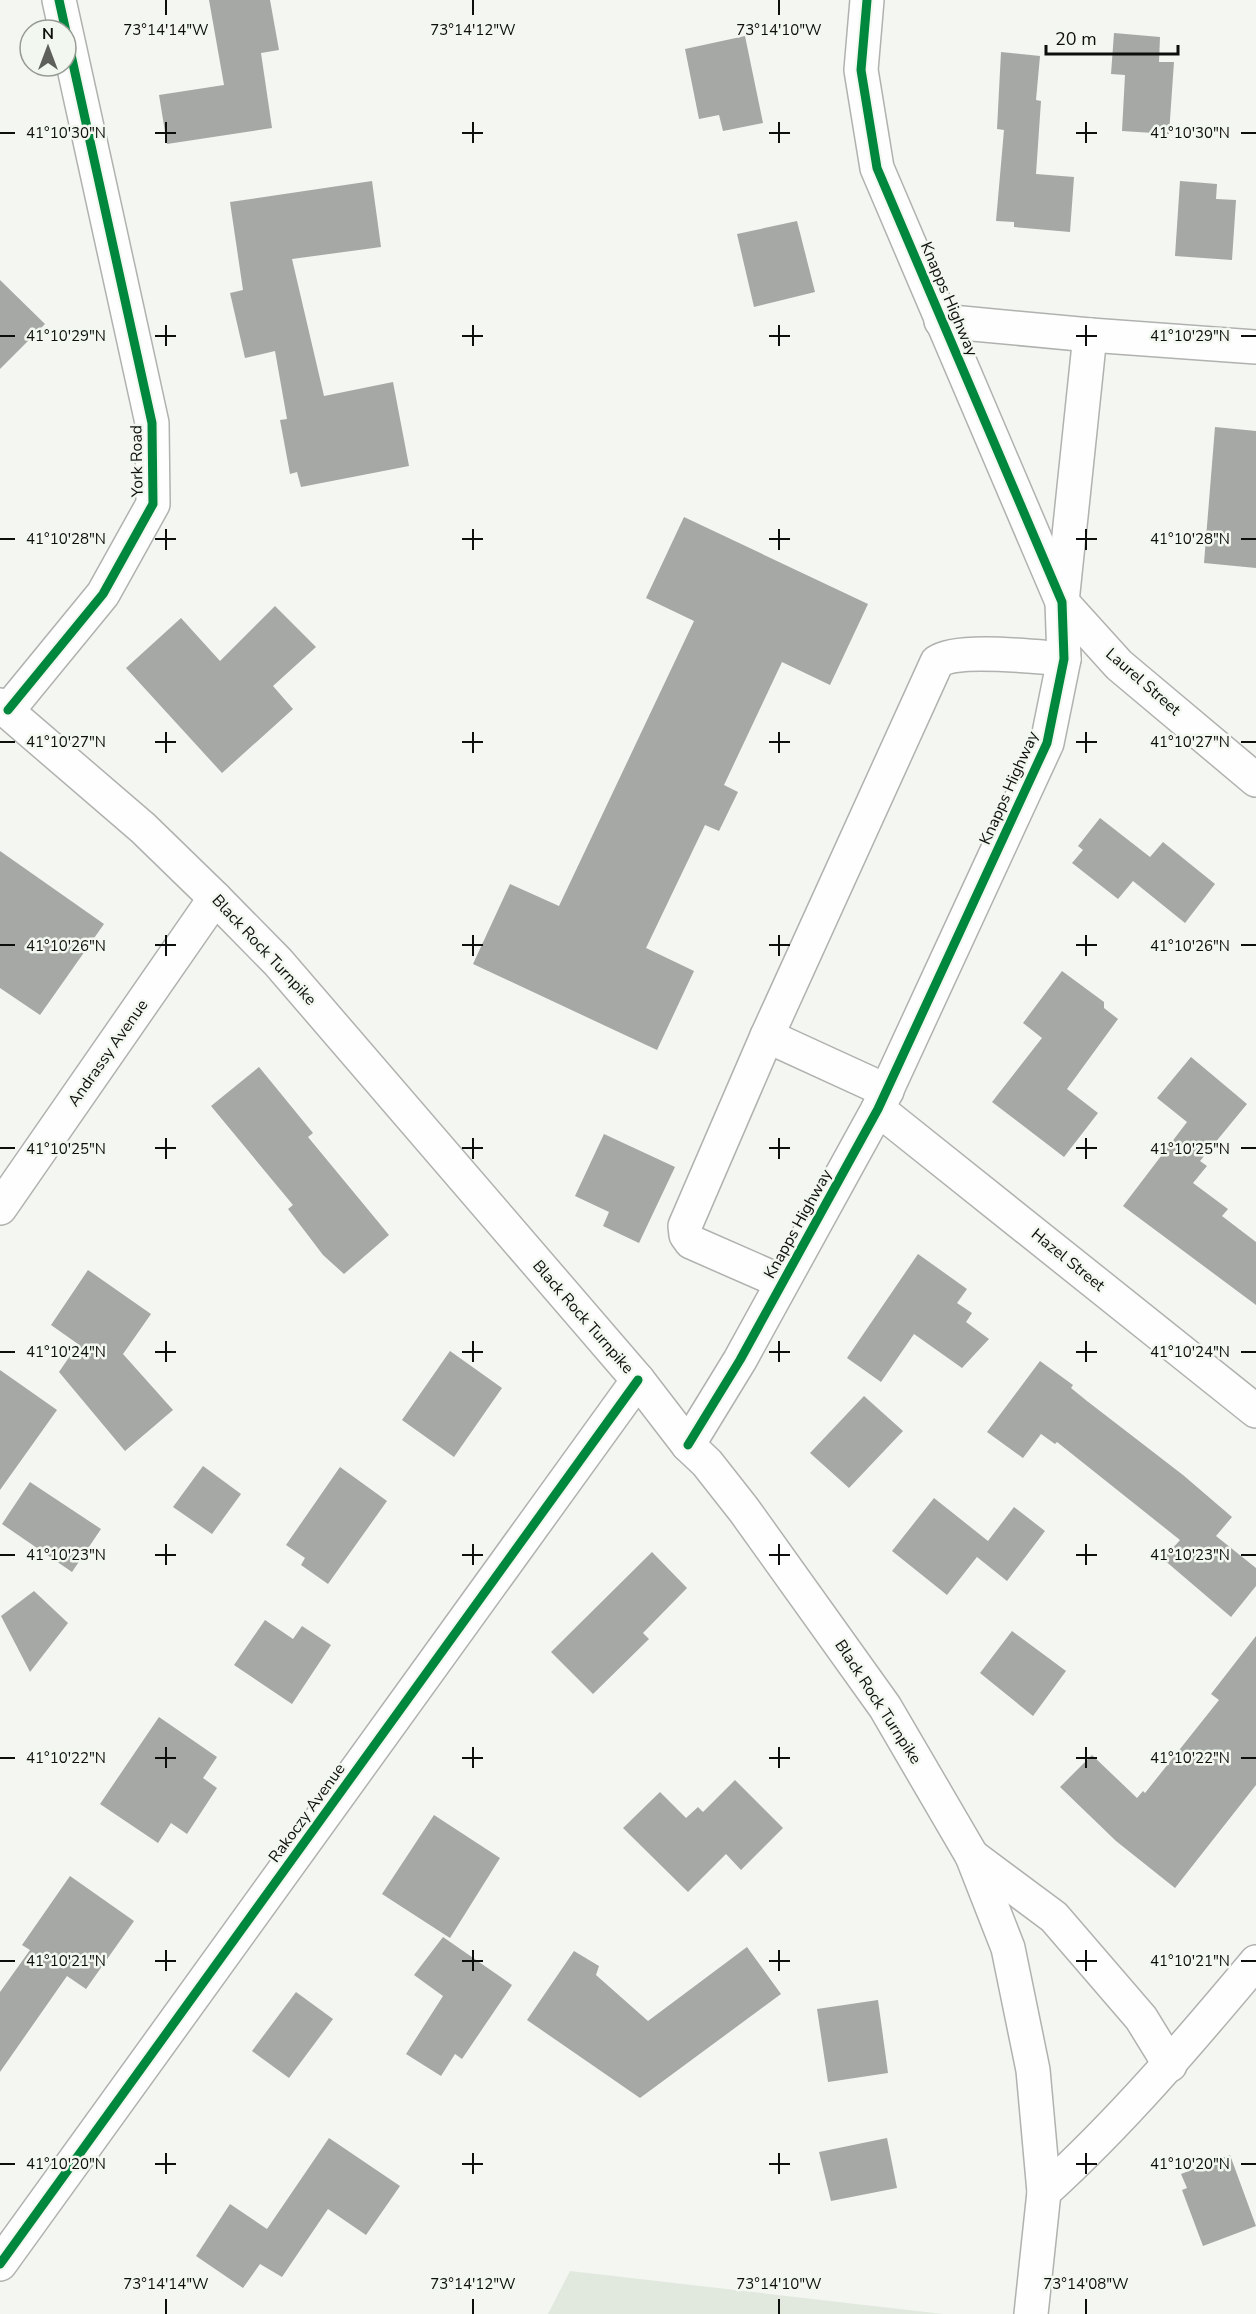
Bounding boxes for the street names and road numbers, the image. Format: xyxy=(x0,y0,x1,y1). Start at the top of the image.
street label: Knapps Highway xyxy=(915,238,983,360)
street label: York Road xyxy=(125,425,149,498)
street label: Laurel Street xyxy=(1101,643,1186,721)
street label: Knapps Highway xyxy=(974,727,1044,848)
street label: Black Rock Turnpike xyxy=(207,890,321,1010)
street label: Andrassy Avenue xyxy=(63,995,153,1111)
street label: Knapps Highway xyxy=(759,1165,838,1283)
street label: Hazel Street xyxy=(1027,1223,1110,1297)
street label: Black Rock Turnpike xyxy=(527,1255,639,1379)
street label: Black Rock Turnpike xyxy=(830,1636,926,1768)
street label: Rakoczy Avenue xyxy=(264,1759,350,1867)

